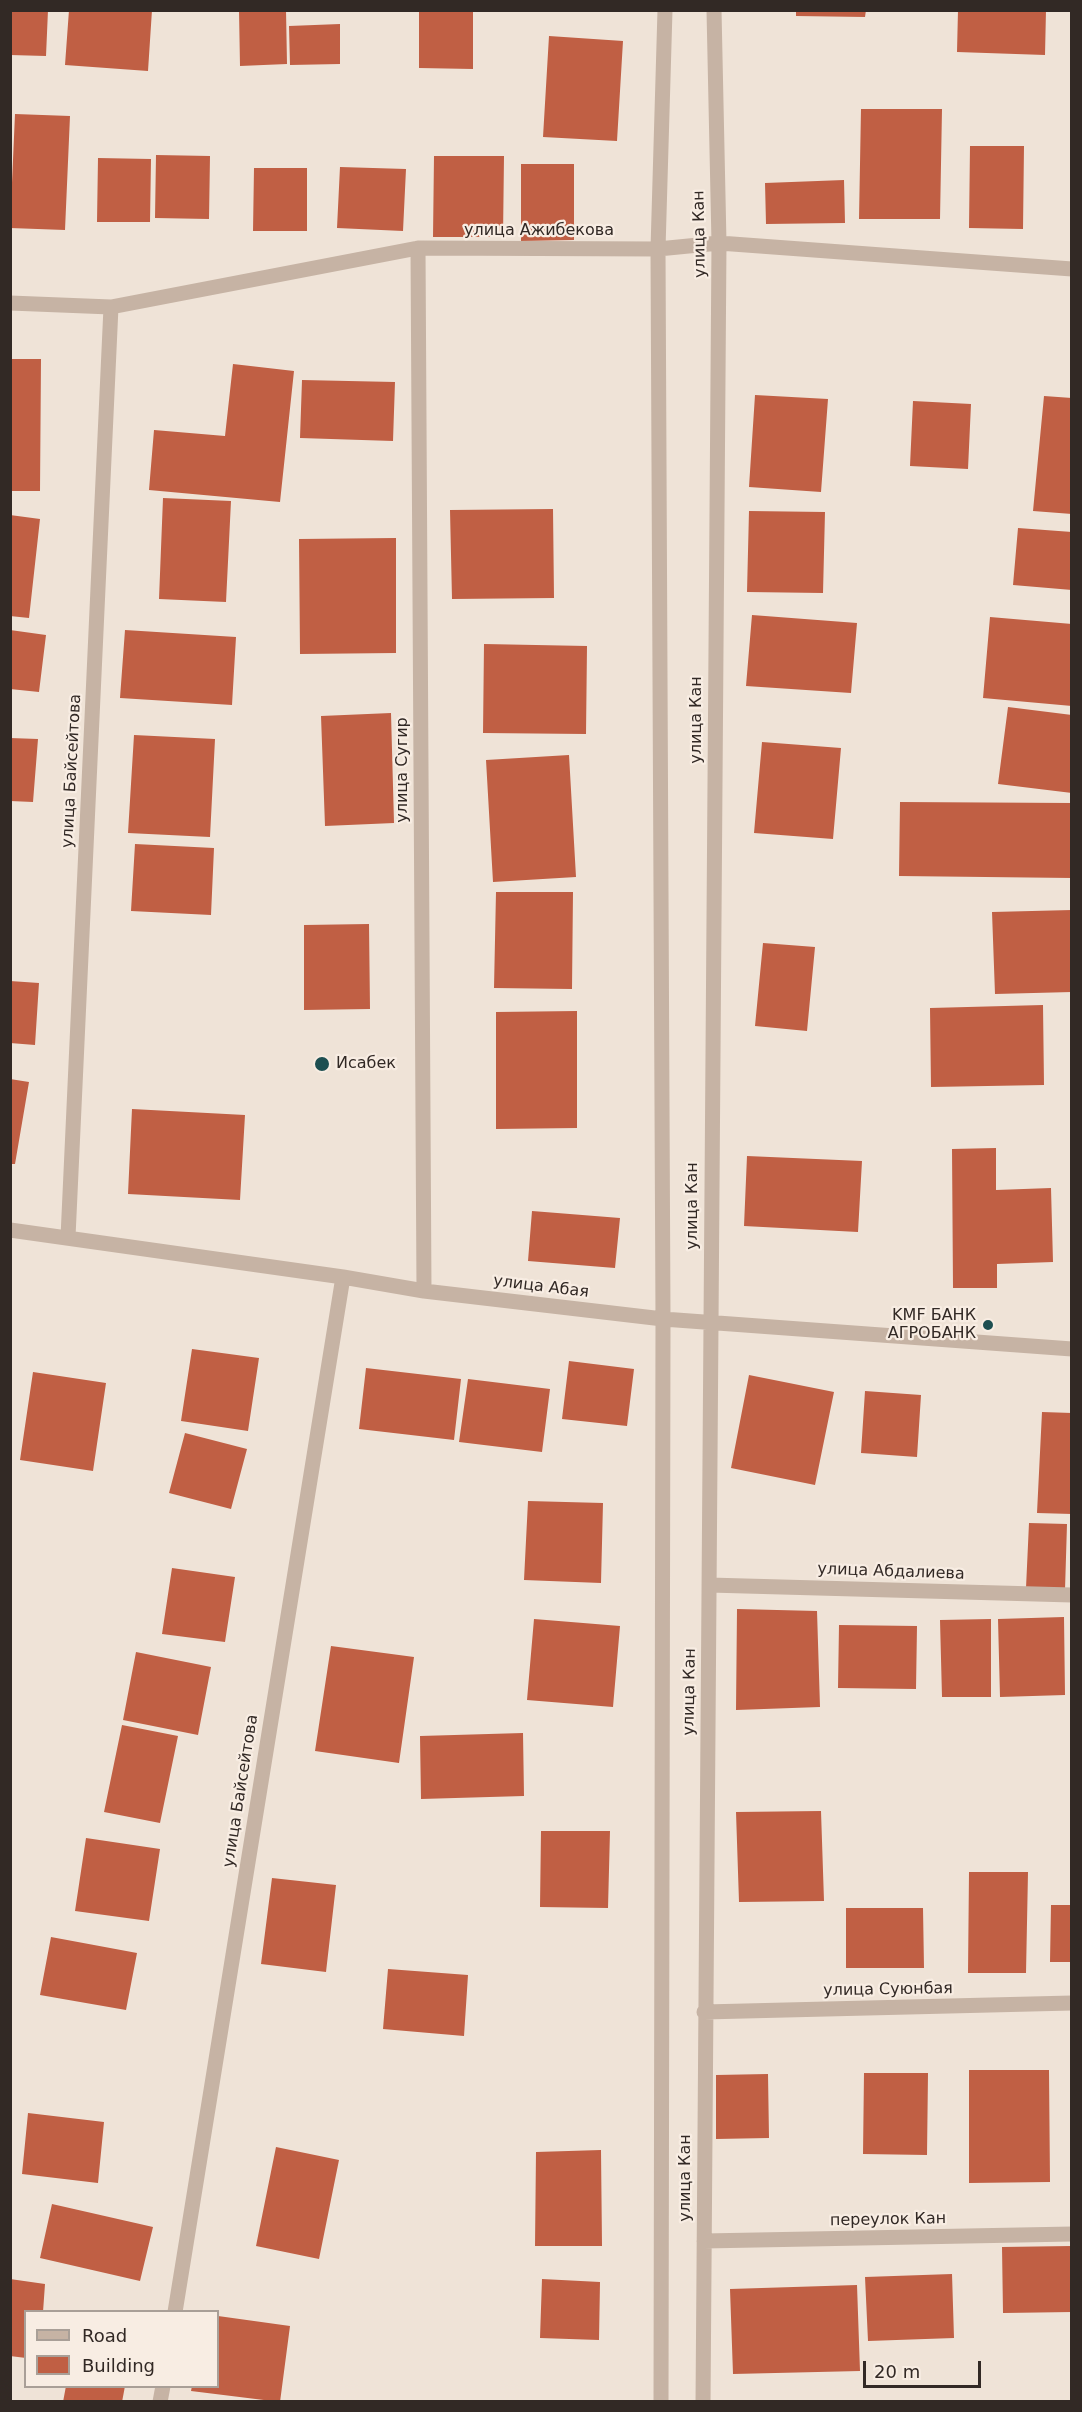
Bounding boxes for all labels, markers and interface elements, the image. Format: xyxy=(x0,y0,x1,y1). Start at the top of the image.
street label: улица Кан xyxy=(690,190,710,278)
street label: улица Ажибекова xyxy=(464,221,614,241)
street label: улица Кан xyxy=(687,676,707,764)
street label: улица Байсейтова xyxy=(58,693,86,849)
street label: улица Сугир xyxy=(393,717,413,823)
place label: Иcабек xyxy=(336,1054,396,1074)
marker: Иcабек xyxy=(313,1055,331,1073)
street label: улица Кан xyxy=(683,1162,703,1250)
street label: улица Абая xyxy=(492,1272,590,1302)
place label: KMF БАНК АГРОБАНК xyxy=(888,1306,976,1344)
marker: KMF БАНК АГРОБАНК xyxy=(981,1318,995,1332)
street label: улица Абдалиева xyxy=(817,1560,965,1584)
street label: улица Кан xyxy=(680,1648,700,1736)
street label: улица Байсейтова xyxy=(219,1713,263,1869)
street label: улица Суюнбая xyxy=(823,1979,953,2001)
street label: улица Кан xyxy=(676,2134,696,2222)
street label: переулок Кан xyxy=(830,2209,946,2231)
legend xyxy=(24,2310,219,2388)
text: Road xyxy=(82,2325,127,2346)
scale bar xyxy=(866,2349,984,2387)
text: Building xyxy=(82,2355,155,2376)
text: 20 m xyxy=(874,2361,920,2382)

